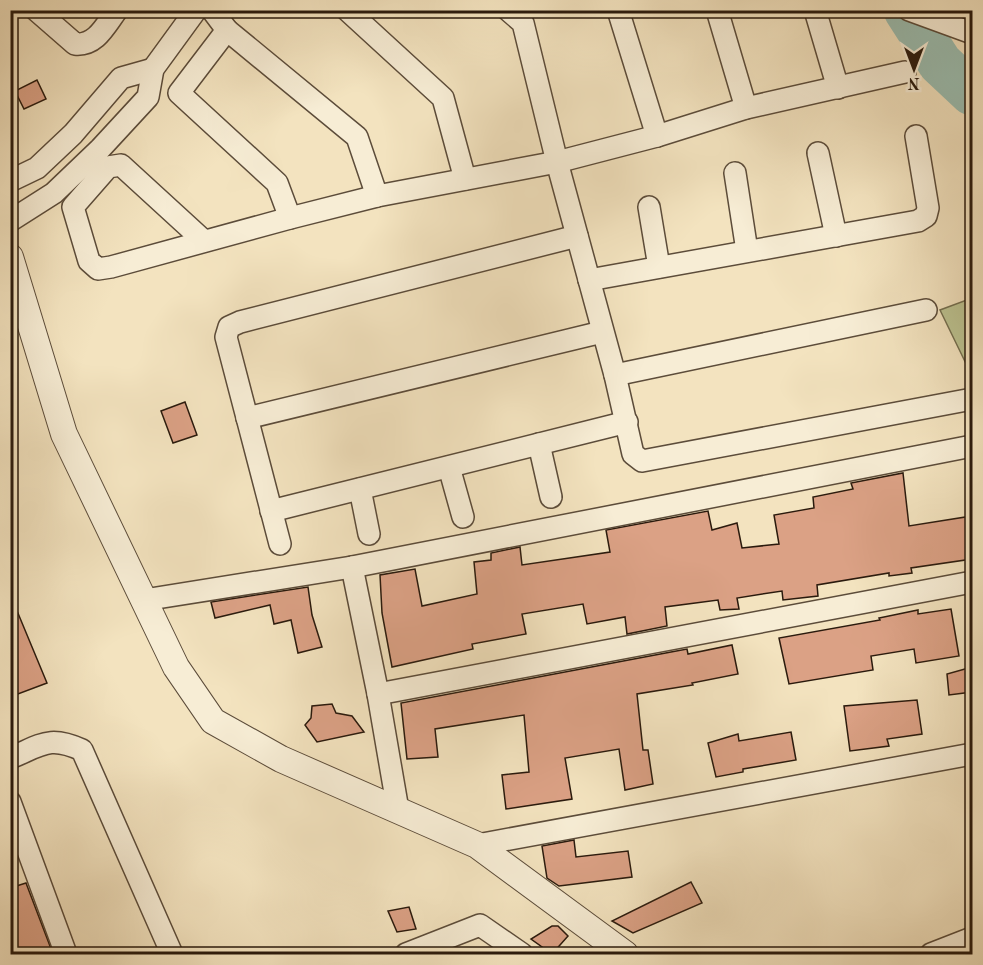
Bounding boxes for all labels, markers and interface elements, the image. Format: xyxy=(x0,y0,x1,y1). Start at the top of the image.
north arrow xyxy=(884,39,944,99)
text: N xyxy=(907,74,920,90)

